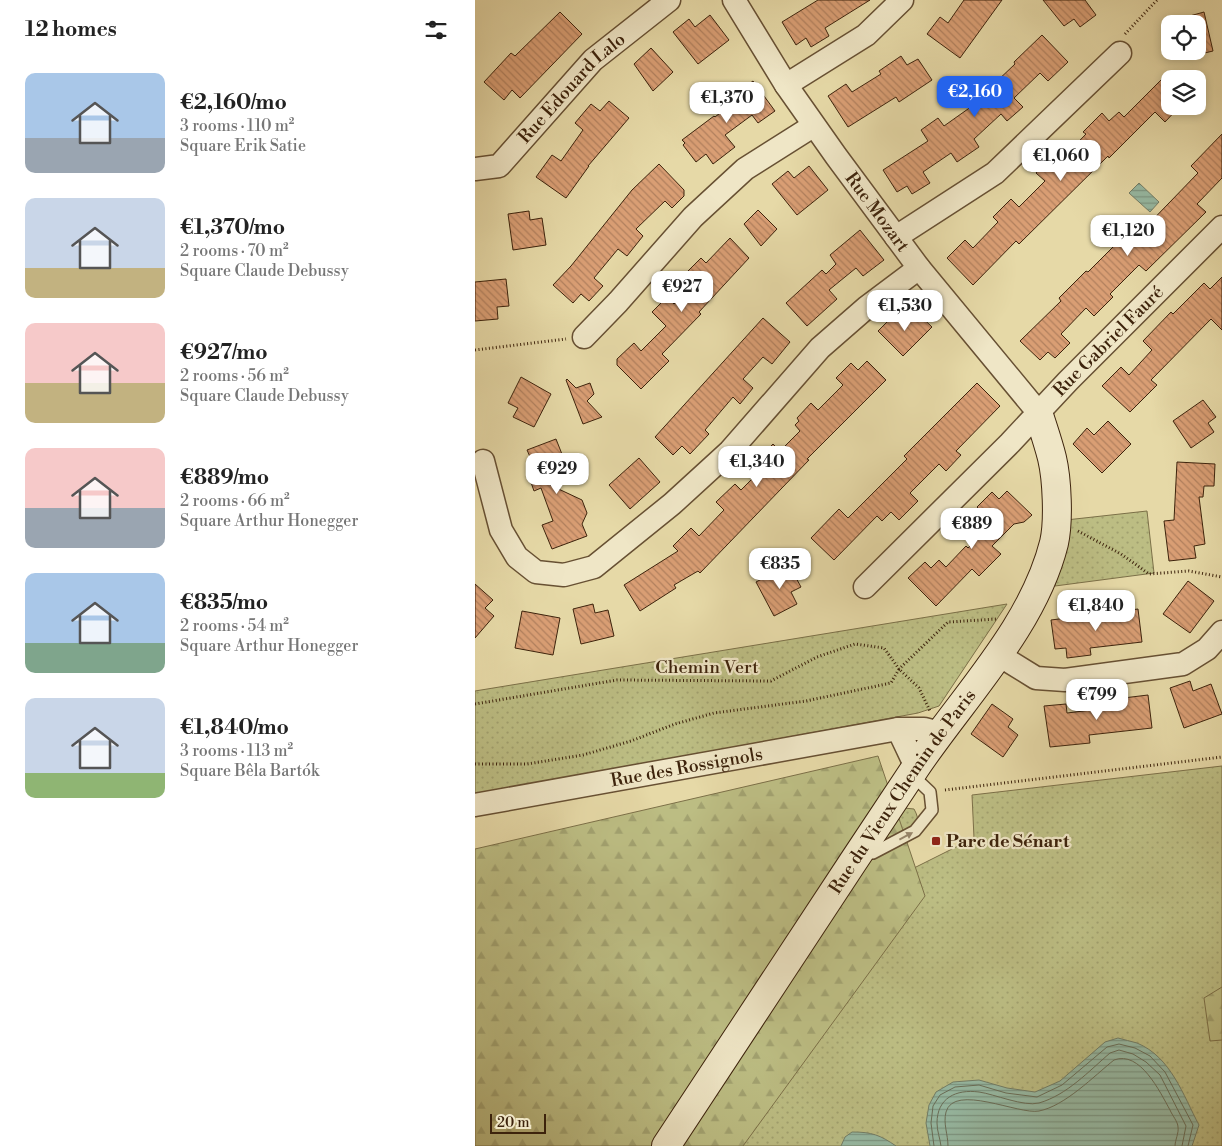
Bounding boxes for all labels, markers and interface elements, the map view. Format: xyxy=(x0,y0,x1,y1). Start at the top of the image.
map controls xyxy=(1161,15,1206,115)
button: locate xyxy=(1161,15,1206,60)
icon: filters xyxy=(422,16,450,44)
text: 12 homes xyxy=(25,17,117,43)
street label: Rue Edouard Lalo xyxy=(513,28,630,149)
button: layers xyxy=(1161,70,1206,115)
pin: €2,160 xyxy=(934,76,1016,118)
pin: €1,370 xyxy=(686,82,768,124)
text: €2,160 xyxy=(948,82,1002,102)
text: €1,370 xyxy=(700,88,754,108)
text: €2,160/mo xyxy=(180,90,287,116)
icon: home xyxy=(65,93,125,153)
text: 3 rooms · 110 m² xyxy=(180,116,294,136)
text: Square Erik Satie xyxy=(180,136,306,156)
pin: €1,060 xyxy=(1020,140,1102,182)
text: €1,060 xyxy=(1033,146,1089,166)
street label: Rue Mozart xyxy=(840,168,915,257)
pin: €1,120 xyxy=(1087,214,1169,257)
text: €1,370/mo xyxy=(180,215,285,241)
icon: home xyxy=(65,218,125,278)
text: €1,120 xyxy=(1101,221,1155,241)
text: 2 rooms · 70 m² xyxy=(180,241,289,261)
text: Square Claude Debussy xyxy=(180,261,349,281)
pin: €927 xyxy=(652,270,712,313)
text: €927 xyxy=(662,277,702,297)
street label: Rue Gabriel Fauré xyxy=(1048,281,1169,402)
pin: €1,530 xyxy=(864,290,946,332)
text: €1,530 xyxy=(878,296,932,316)
text: €927/mo xyxy=(180,340,268,366)
icon: home xyxy=(65,343,125,403)
text: 2 rooms · 56 m² xyxy=(180,366,289,386)
text: Square Claude Debussy xyxy=(180,386,349,406)
pin: €1,340 xyxy=(716,446,798,488)
pin: €929 xyxy=(527,452,587,495)
text: €1,340 xyxy=(729,452,785,472)
text: €929 xyxy=(537,459,577,479)
text: €889/mo xyxy=(180,465,269,491)
icon: home xyxy=(65,468,125,528)
text: 2 rooms · 66 m² xyxy=(180,491,290,511)
pin: €889 xyxy=(942,508,1002,550)
text: Square Arthur Honegger xyxy=(180,511,358,531)
text: €889 xyxy=(952,514,992,534)
pin: €835 xyxy=(750,548,810,590)
text: €835 xyxy=(760,554,800,574)
text: €835/mo xyxy=(180,590,268,616)
pin: €1,840 xyxy=(1055,590,1137,632)
icon: home xyxy=(65,593,125,653)
text: €1,840 xyxy=(1068,596,1124,616)
text: 2 rooms · 54 m² xyxy=(180,616,289,636)
text: Square Arthur Honegger xyxy=(180,636,358,656)
street label: Chemin Vert xyxy=(655,656,759,679)
pin: €799 xyxy=(1067,678,1127,721)
street label: Rue du Vieux Chemin de Paris xyxy=(824,685,981,899)
text: €799 xyxy=(1077,685,1117,705)
text: €1,840/mo xyxy=(180,715,289,741)
icon: home xyxy=(65,718,125,778)
text: 3 rooms · 113 m² xyxy=(180,741,293,761)
street label: Rue des Rossignols xyxy=(609,743,765,792)
text: Square Bêla Bartók xyxy=(180,761,319,781)
place label: Parc de Sénart xyxy=(946,830,1070,853)
one-way arrow xyxy=(899,831,913,840)
marker: Parc de Sénart xyxy=(930,835,942,847)
scale bar xyxy=(490,1111,546,1134)
text: 20 m xyxy=(497,1114,529,1132)

